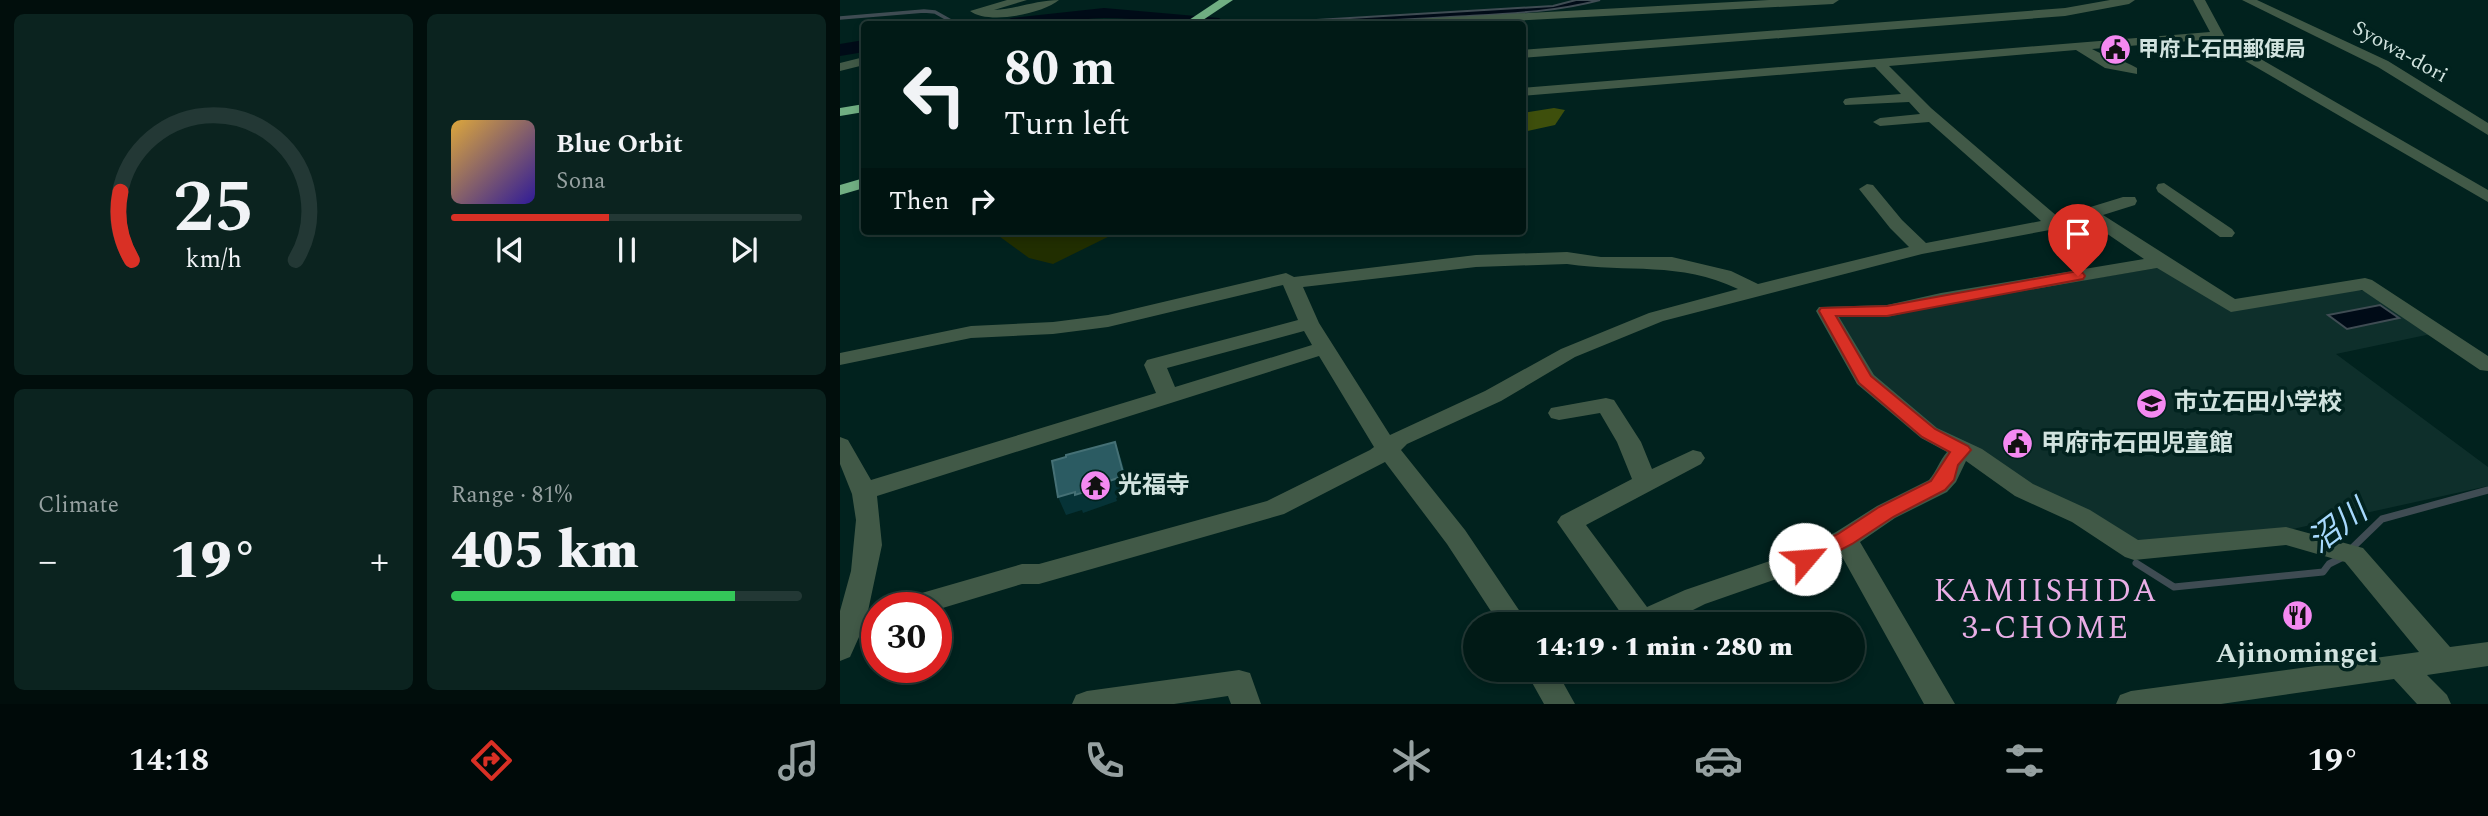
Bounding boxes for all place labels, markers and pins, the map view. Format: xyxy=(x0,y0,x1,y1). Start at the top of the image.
public building icon: 甲府上石田郵便局 xyxy=(2098,33,2132,67)
place label: 甲府上石田郵便局 xyxy=(2138,34,2306,66)
pin xyxy=(2048,204,2108,276)
place label: 市立石田小学校 xyxy=(2174,385,2342,421)
school or university icon: 市立石田小学校 xyxy=(2134,386,2168,420)
place label: 甲府市石田児童館 xyxy=(2041,426,2233,462)
public building icon: 甲府市石田児童館 xyxy=(2001,427,2035,461)
place label: 光福寺 xyxy=(1118,468,1190,504)
temple icon: 光福寺 xyxy=(1078,469,1112,503)
restaurant icon: Ajinomingei xyxy=(2280,599,2314,633)
place label: Ajinomingei xyxy=(2216,632,2378,675)

